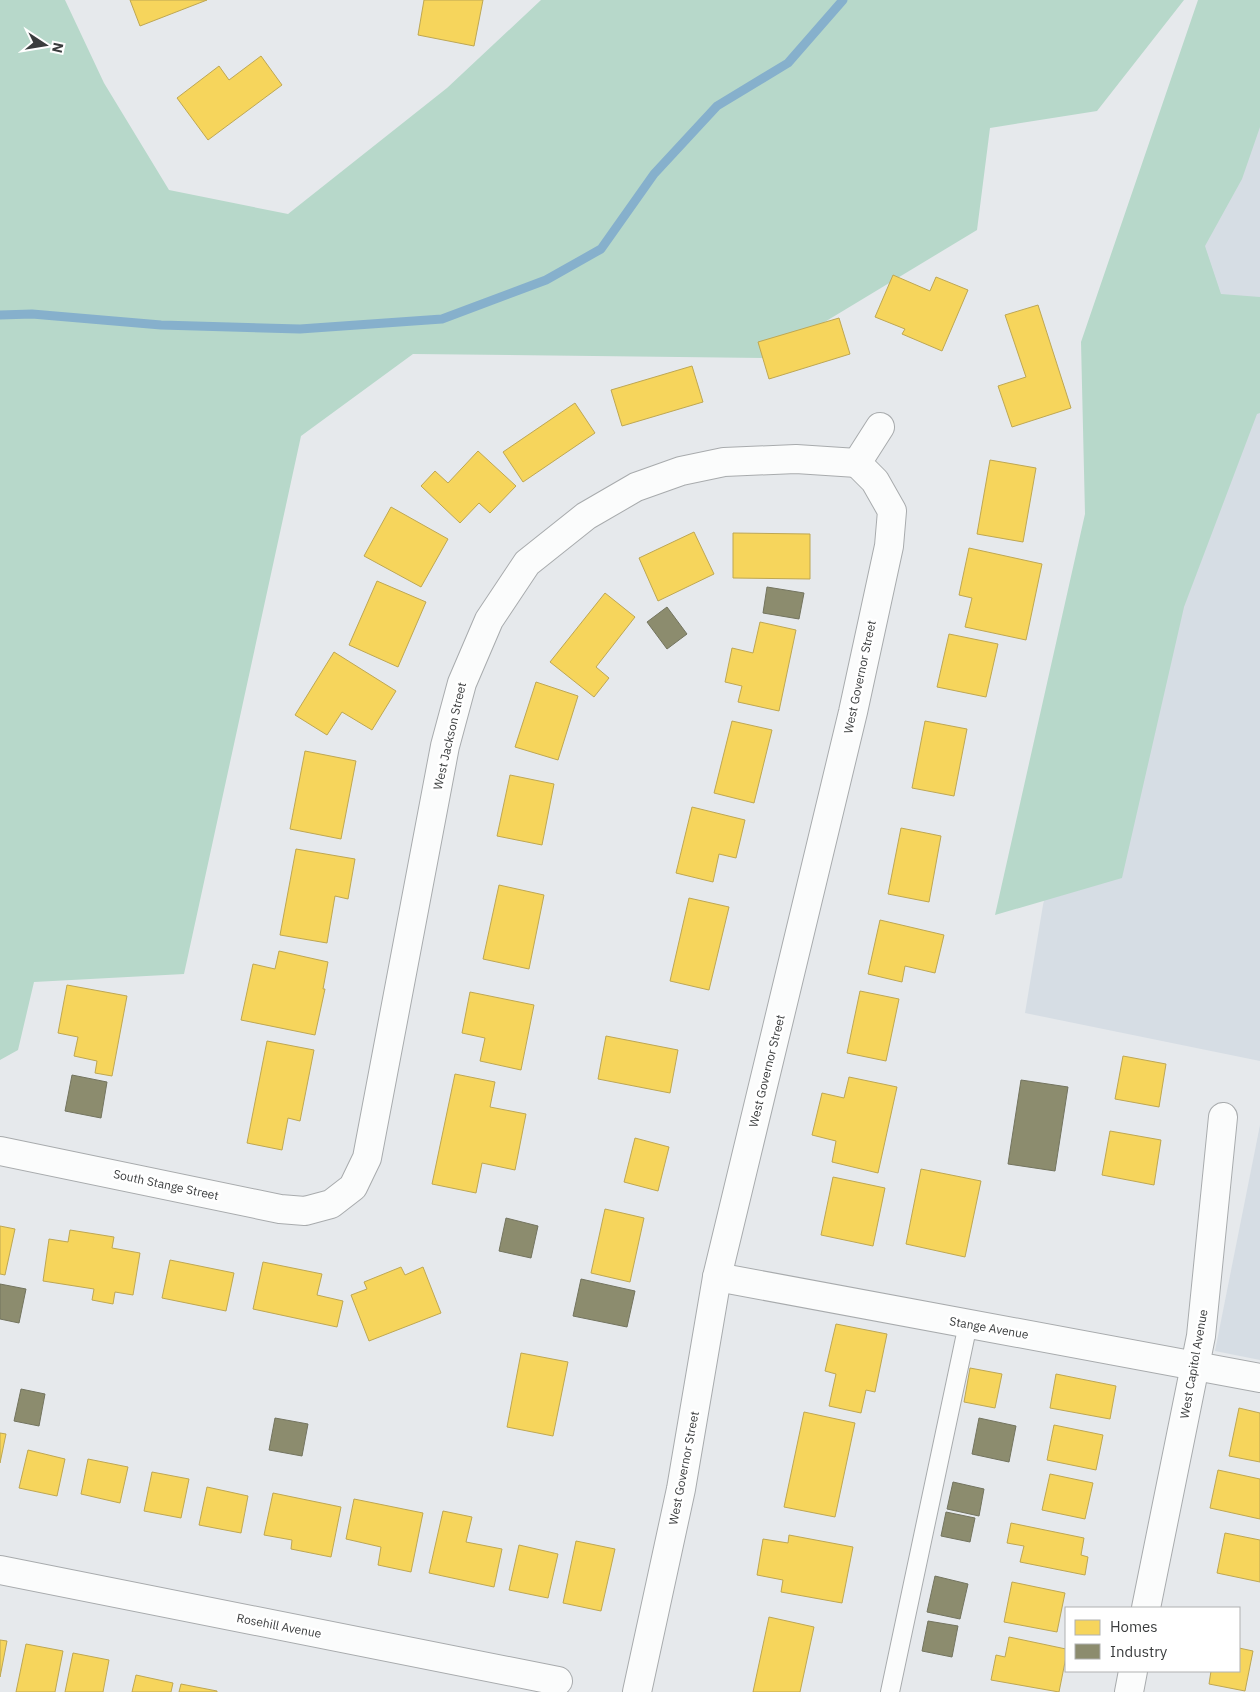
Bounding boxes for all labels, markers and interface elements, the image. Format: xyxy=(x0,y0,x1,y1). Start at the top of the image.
north arrow xyxy=(20,20,70,70)
text: N xyxy=(48,41,68,55)
street label: West Governor Street xyxy=(840,619,879,735)
street label: West Jackson Street xyxy=(430,681,469,791)
street label: West Governor Street xyxy=(745,1013,788,1129)
street label: South Stange Street xyxy=(112,1166,220,1203)
street label: West Capitol Avenue xyxy=(1177,1308,1211,1420)
street label: Stange Avenue xyxy=(948,1313,1030,1342)
street label: West Governor Street xyxy=(665,1410,702,1526)
legend xyxy=(1065,1607,1240,1672)
street label: Rosehill Avenue xyxy=(236,1610,323,1641)
text: Homes xyxy=(1110,1617,1158,1636)
text: Industry xyxy=(1110,1642,1168,1661)

